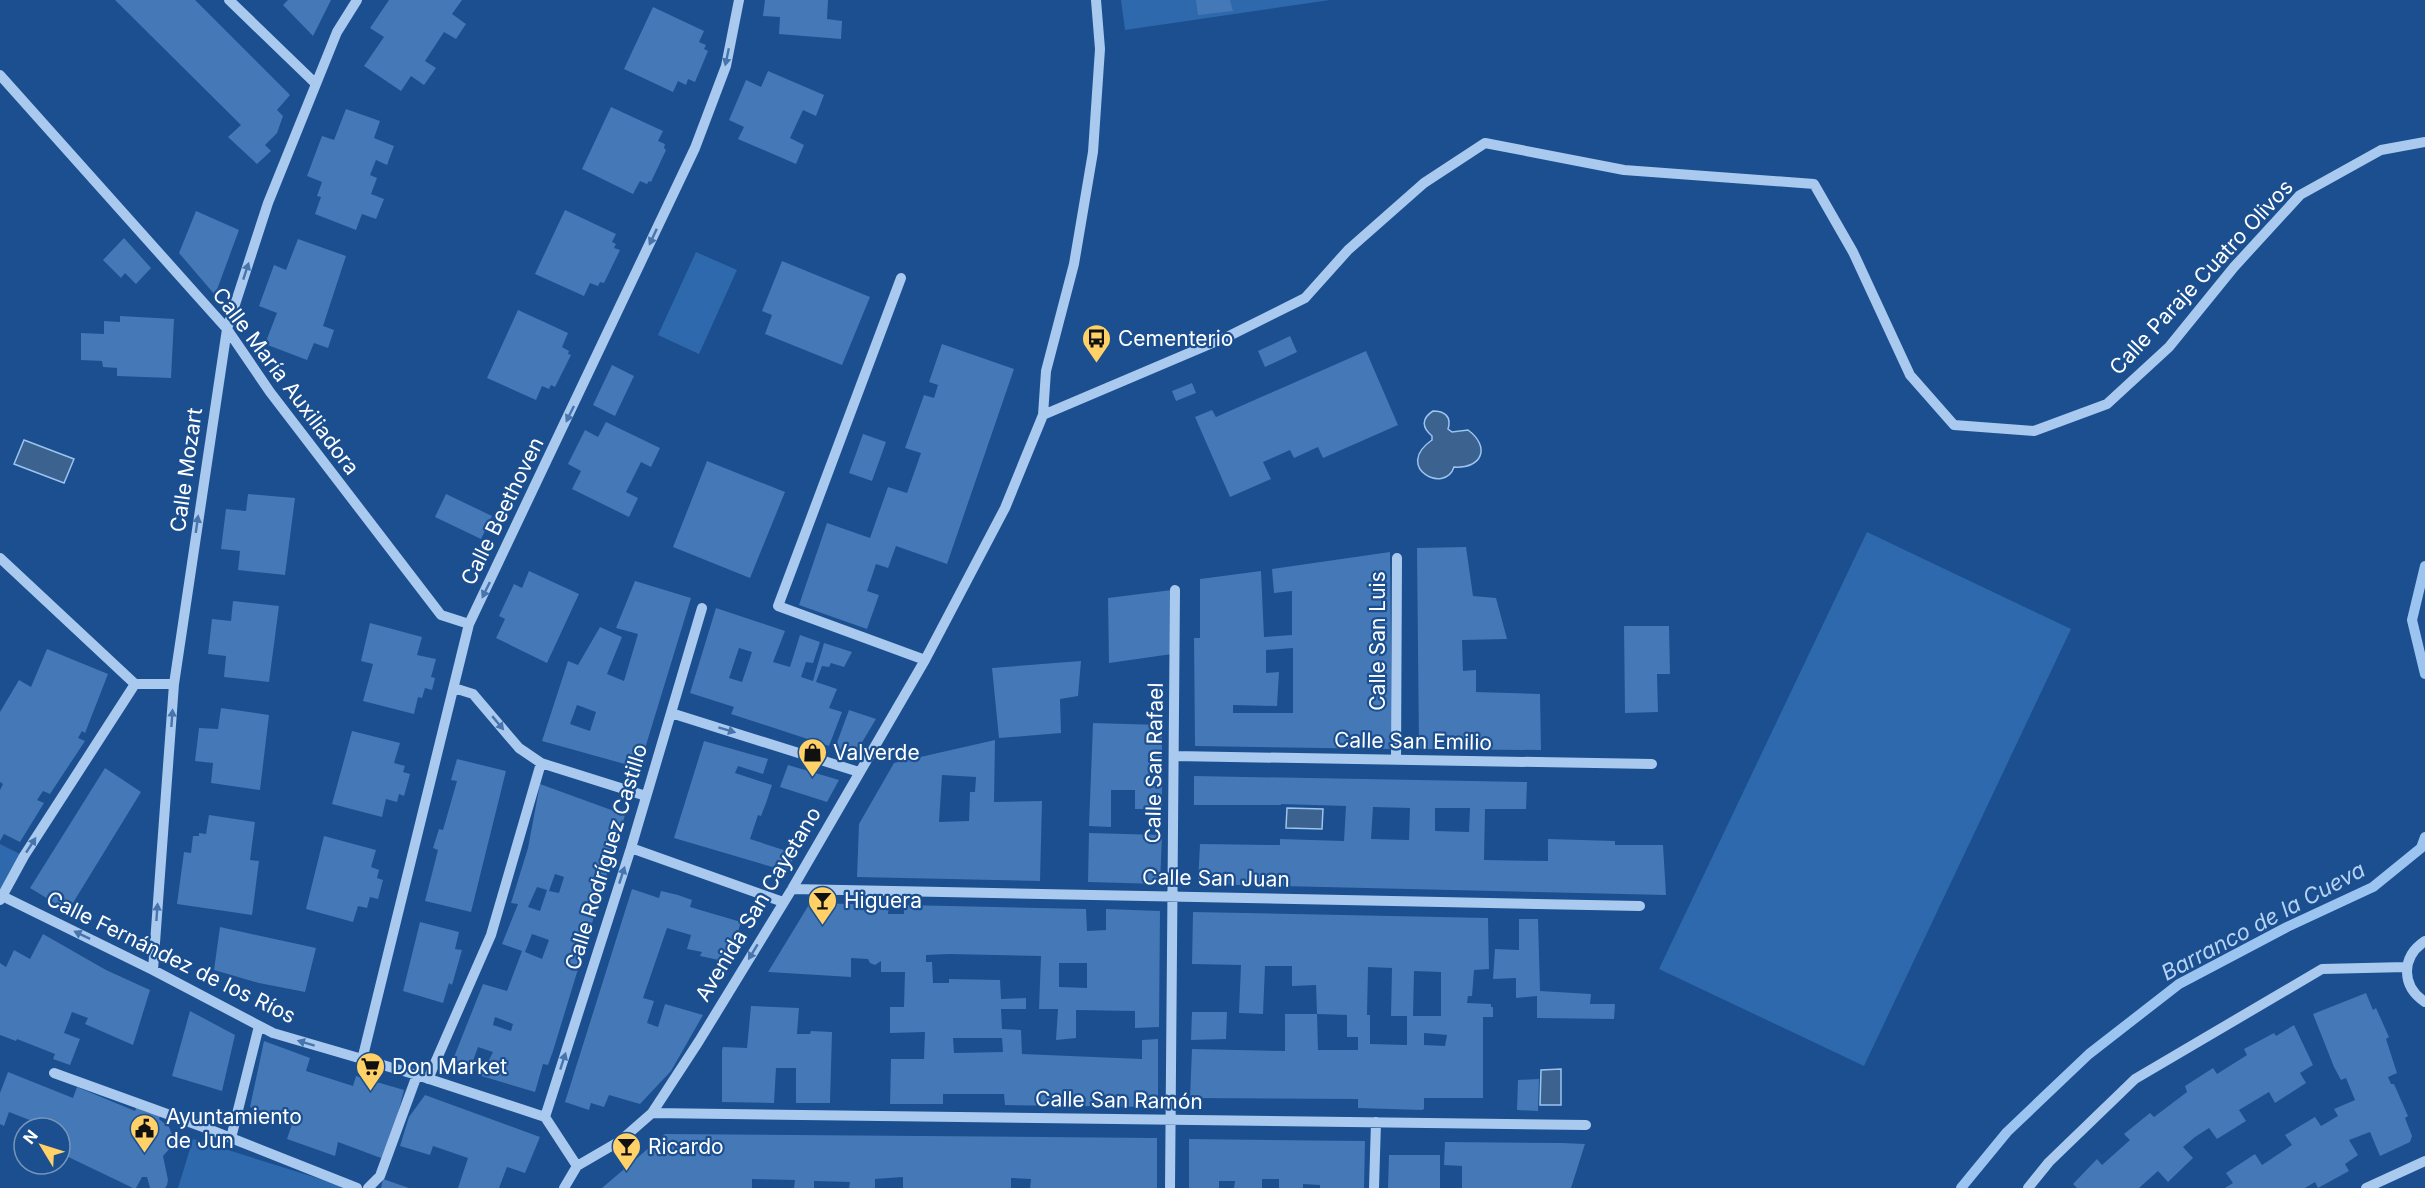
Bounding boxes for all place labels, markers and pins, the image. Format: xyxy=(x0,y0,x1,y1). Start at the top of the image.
bus stop icon: Cementerio xyxy=(1081,322,1113,364)
place label: Cementerio xyxy=(1118,326,1233,351)
shop icon: Valverde xyxy=(796,736,828,778)
place label: Valverde xyxy=(833,740,920,765)
bar icon: Higuera xyxy=(807,884,839,926)
place label: Higuera xyxy=(844,888,922,913)
supermarket icon: Don Market xyxy=(355,1050,387,1092)
place label: Don Market xyxy=(392,1054,507,1079)
place label: Ayuntamiento de Jun xyxy=(166,1104,302,1153)
public building icon: Ayuntamiento de Jun xyxy=(129,1112,161,1154)
bar icon: Ricardo xyxy=(611,1130,643,1172)
place label: Ricardo xyxy=(648,1134,724,1159)

